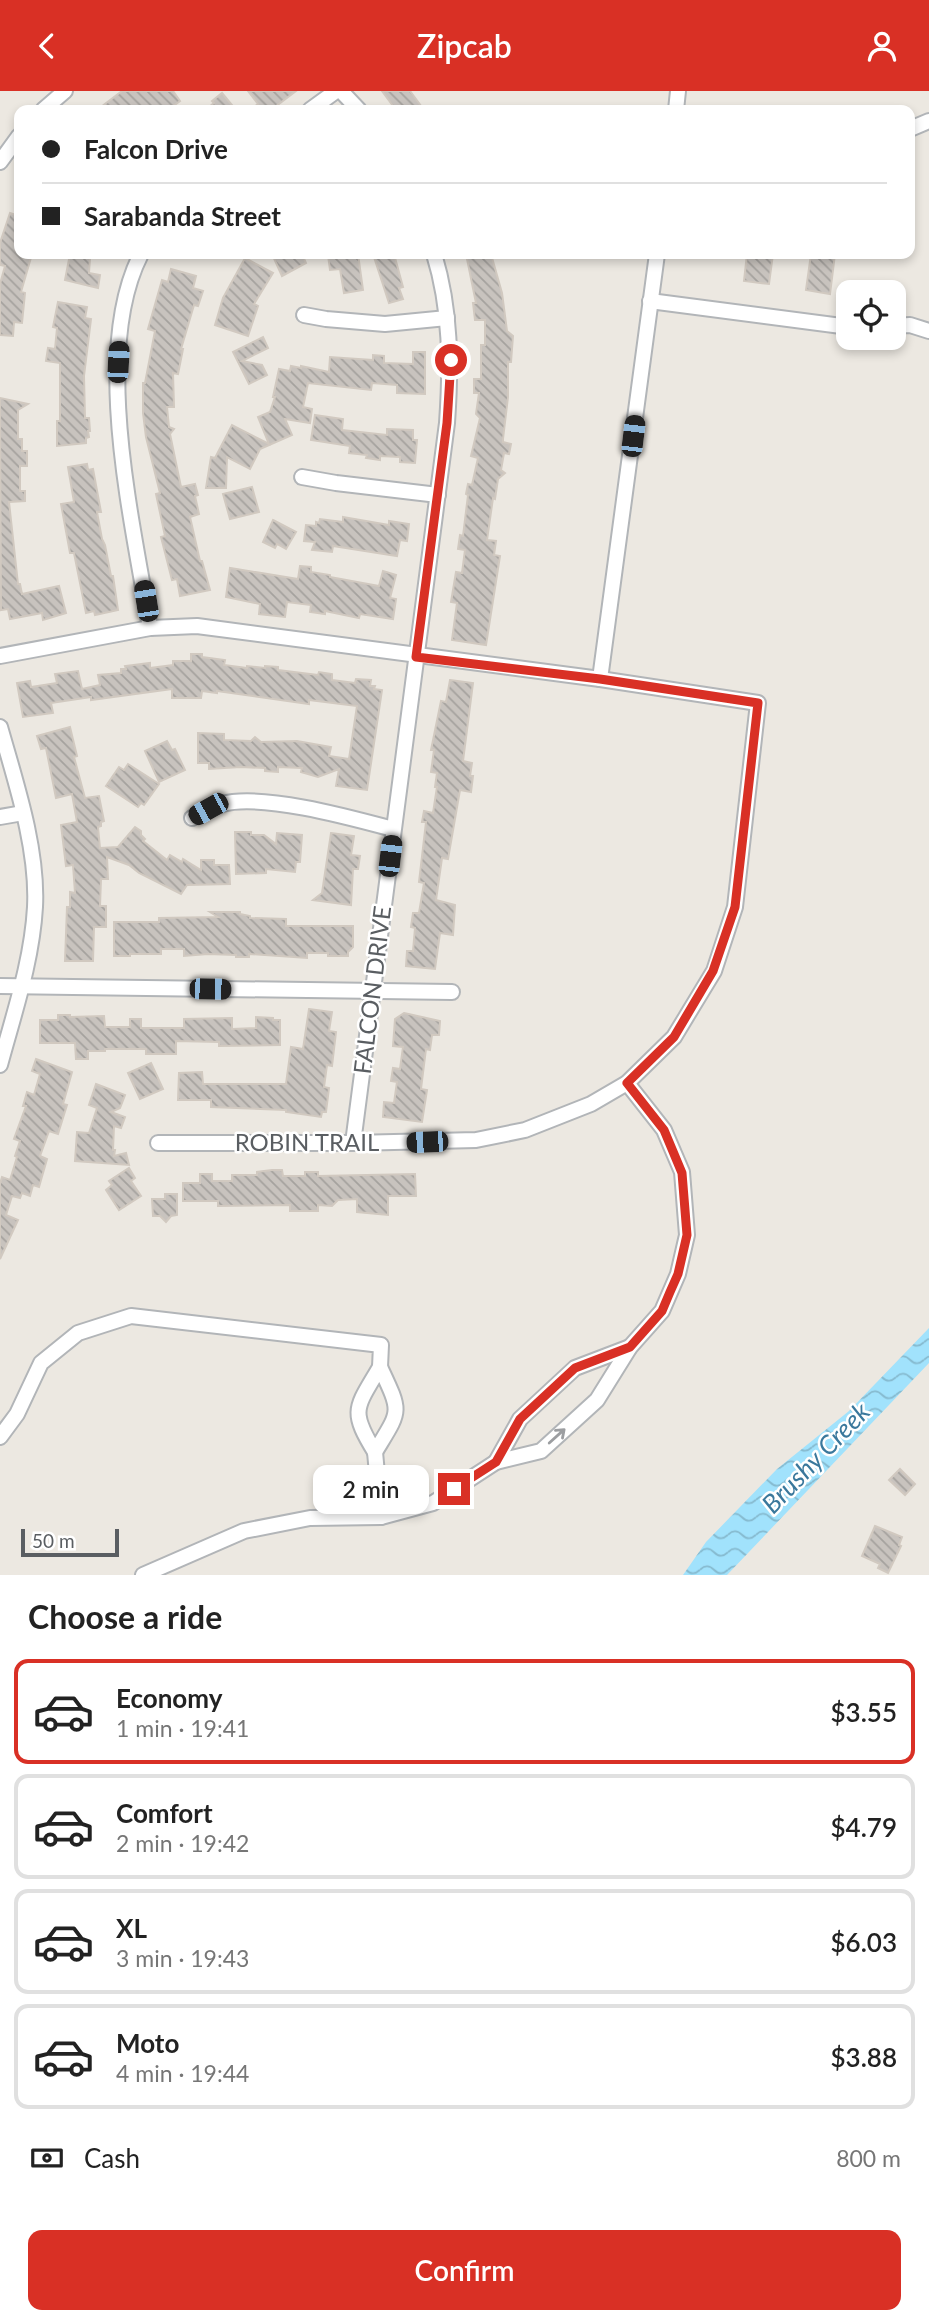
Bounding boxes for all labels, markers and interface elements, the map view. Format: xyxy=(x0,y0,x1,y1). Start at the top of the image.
text: Zipcab xyxy=(417,26,512,65)
icon: back xyxy=(28,27,66,65)
icon: person xyxy=(863,27,901,65)
text: Falcon Drive xyxy=(84,133,228,165)
text: Sarabanda Street xyxy=(84,200,281,232)
map controls xyxy=(836,280,906,350)
button: locate xyxy=(836,280,906,350)
car xyxy=(107,340,130,384)
route start xyxy=(435,344,467,376)
car xyxy=(621,414,646,458)
car xyxy=(133,579,160,623)
car xyxy=(185,790,232,828)
car xyxy=(378,834,403,878)
street label: FALCON DRIVE xyxy=(347,904,396,1076)
car xyxy=(189,978,232,1000)
street label: ROBIN TRAIL xyxy=(235,1127,379,1156)
car xyxy=(406,1131,449,1153)
water label: Brushy Creek xyxy=(755,1395,876,1519)
one-way arrow xyxy=(548,1428,566,1444)
callout: 2 min xyxy=(314,1465,430,1513)
route end xyxy=(438,1473,470,1505)
text: 2 min xyxy=(343,1475,399,1503)
scale bar xyxy=(21,1526,119,1558)
text: 50 m xyxy=(32,1529,75,1552)
text: Choose a ride xyxy=(28,1597,222,1636)
icon: car xyxy=(32,1680,95,1743)
text: Economy xyxy=(116,1682,222,1714)
text: $3.55 xyxy=(831,1696,897,1728)
text: 1 min · 19:41 xyxy=(116,1714,249,1742)
icon: car xyxy=(32,1795,95,1858)
text: Comfort xyxy=(116,1797,213,1829)
text: $4.79 xyxy=(831,1811,897,1843)
text: 2 min · 19:42 xyxy=(116,1829,249,1857)
icon: car xyxy=(32,1910,95,1973)
text: XL xyxy=(116,1912,147,1944)
text: $6.03 xyxy=(831,1926,897,1958)
text: 3 min · 19:43 xyxy=(116,1944,249,1972)
icon: car xyxy=(32,2025,95,2088)
text: Moto xyxy=(116,2027,179,2059)
text: $3.88 xyxy=(831,2041,897,2073)
text: 4 min · 19:44 xyxy=(116,2059,249,2087)
icon: cash xyxy=(28,2139,66,2177)
text: Cash xyxy=(84,2142,140,2174)
text: 800 m xyxy=(836,2144,901,2172)
button: Confirm xyxy=(28,2230,901,2310)

